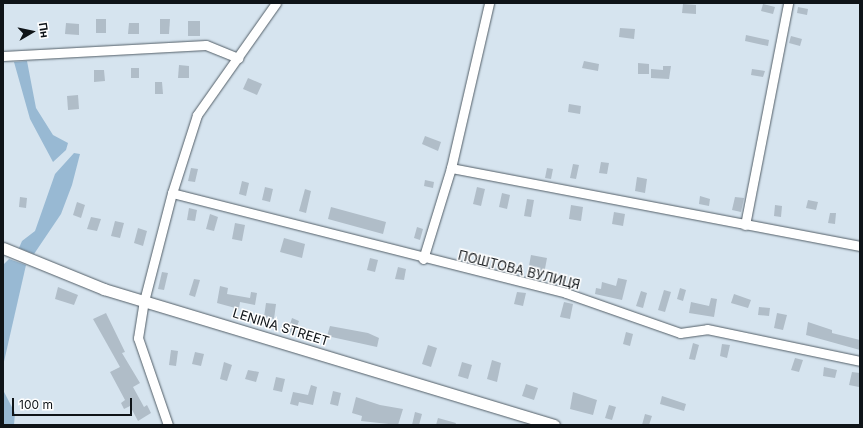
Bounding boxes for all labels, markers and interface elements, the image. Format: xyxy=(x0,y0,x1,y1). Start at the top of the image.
north arrow xyxy=(12,12,52,52)
text: Пн xyxy=(36,22,52,39)
street label: ПОШТОВА ВУЛИЦЯ xyxy=(456,247,582,293)
street label: LENINA STREET xyxy=(231,305,331,349)
scale bar xyxy=(14,390,134,416)
text: 100 m xyxy=(19,397,53,412)

